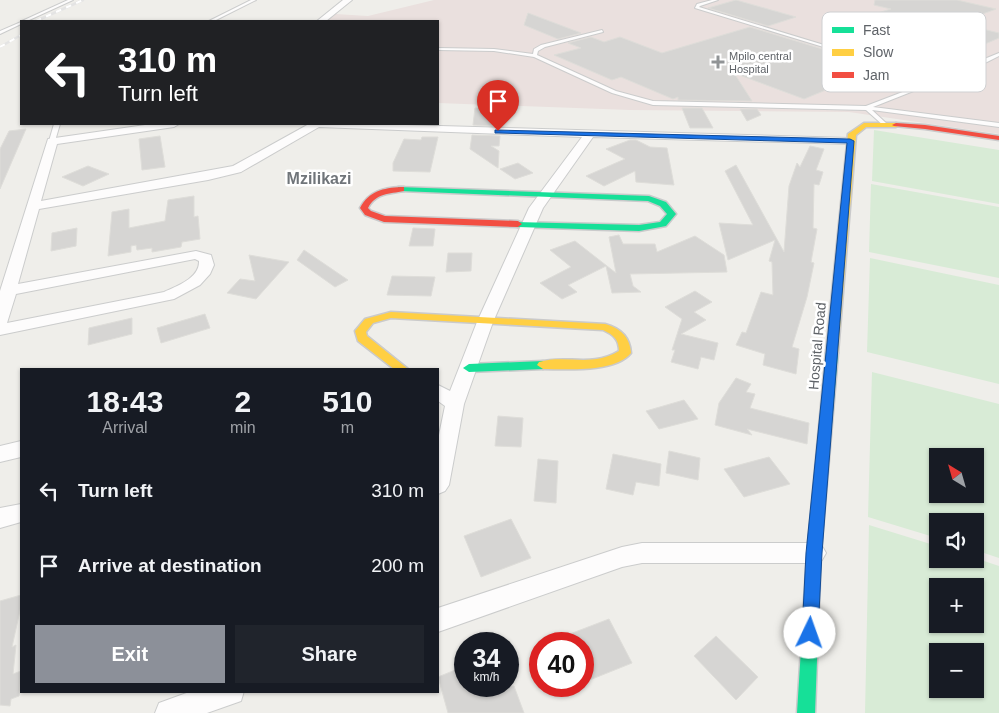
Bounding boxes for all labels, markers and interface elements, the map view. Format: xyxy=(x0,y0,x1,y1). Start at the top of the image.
legend xyxy=(822,12,986,92)
text: Fast xyxy=(863,22,890,38)
icon: left xyxy=(35,40,100,105)
text: 310 m xyxy=(118,40,217,79)
text: Slow xyxy=(863,44,894,60)
place label: Mpilo central Hospital xyxy=(729,50,791,75)
marker: Mpilo central Hospital xyxy=(711,55,725,69)
text: Jam xyxy=(863,67,889,83)
pin xyxy=(477,80,519,131)
text: Turn left xyxy=(118,81,198,106)
icon: arrive xyxy=(484,87,512,115)
district label: Mzilikazi xyxy=(287,170,351,187)
street label: Hospital Road xyxy=(805,302,829,390)
text: 18:43 xyxy=(87,385,163,418)
text: 2 xyxy=(234,385,251,418)
text: 510 xyxy=(322,385,372,418)
text: Arrival xyxy=(102,419,148,436)
text: min xyxy=(230,419,256,436)
text: m xyxy=(341,419,354,436)
north arrow xyxy=(929,448,984,502)
map controls xyxy=(929,448,984,698)
icon: left xyxy=(35,477,63,505)
text: Turn left xyxy=(78,480,153,501)
text: 310 m xyxy=(371,480,424,501)
button: sound xyxy=(929,513,984,568)
icon: arrive xyxy=(35,552,63,580)
text: Arrive at destination xyxy=(78,555,262,576)
text: 200 m xyxy=(371,555,424,576)
button: + xyxy=(929,578,984,633)
position arrow xyxy=(783,606,835,658)
button: Exit xyxy=(35,625,225,683)
button: Share xyxy=(235,625,424,683)
speed limit sign: 40 xyxy=(529,632,594,697)
button: − xyxy=(929,643,984,698)
text: 34 xyxy=(473,644,500,672)
text: km/h xyxy=(473,670,500,684)

